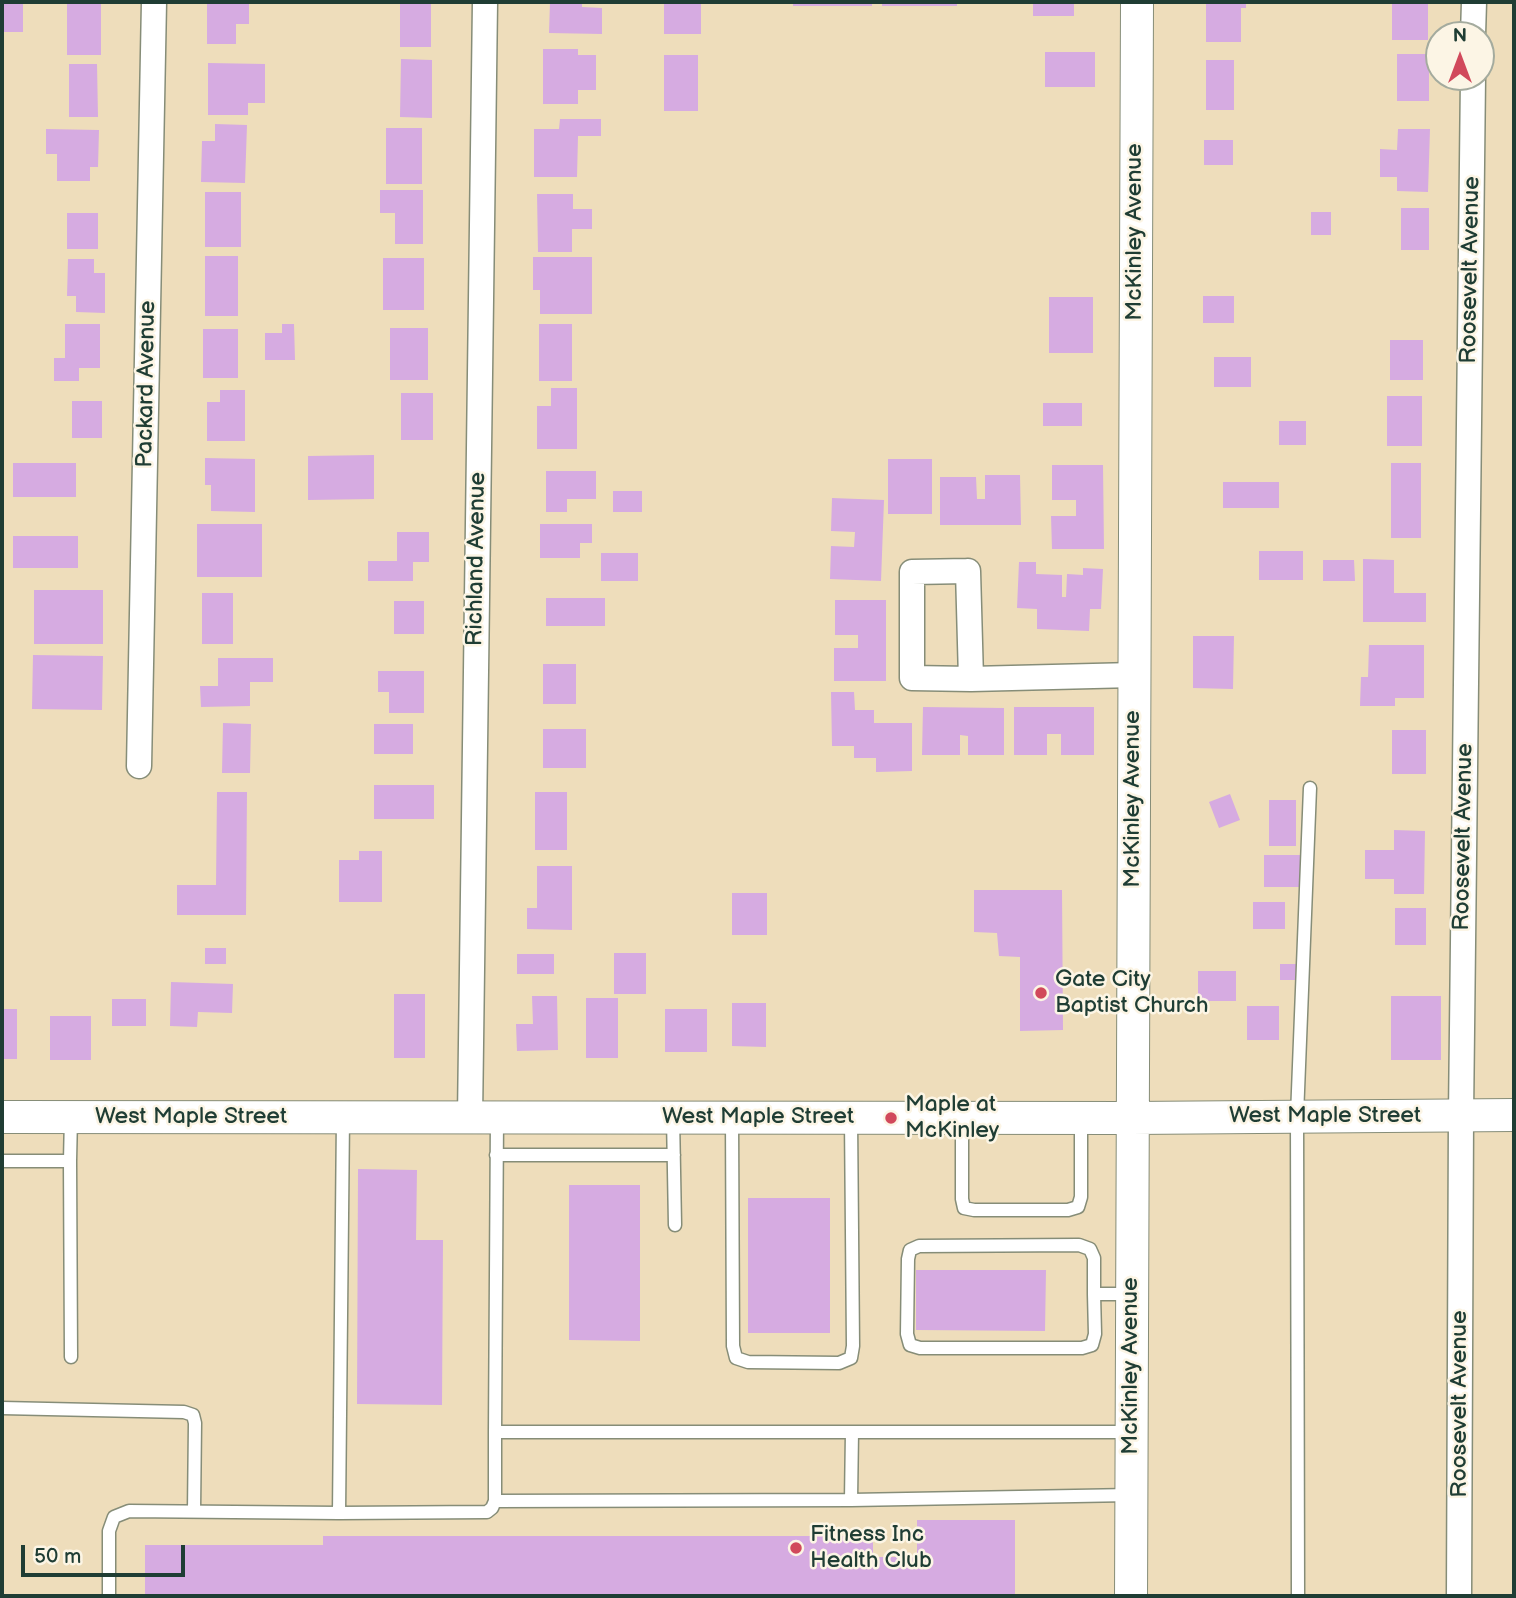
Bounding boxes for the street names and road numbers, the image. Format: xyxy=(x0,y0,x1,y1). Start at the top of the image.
street label: McKinley Avenue xyxy=(1121,143,1149,321)
street label: Roosevelt Avenue xyxy=(1456,176,1486,364)
street label: Packard Avenue xyxy=(132,300,162,468)
street label: Richland Avenue xyxy=(462,472,492,646)
street label: McKinley Avenue xyxy=(1119,710,1147,888)
street label: Roosevelt Avenue xyxy=(1449,743,1479,931)
street label: West Maple Street xyxy=(1229,1102,1421,1130)
street label: West Maple Street xyxy=(95,1103,287,1131)
street label: West Maple Street xyxy=(662,1103,854,1131)
street label: McKinley Avenue xyxy=(1117,1277,1145,1455)
street label: Roosevelt Avenue xyxy=(1446,1310,1474,1498)

